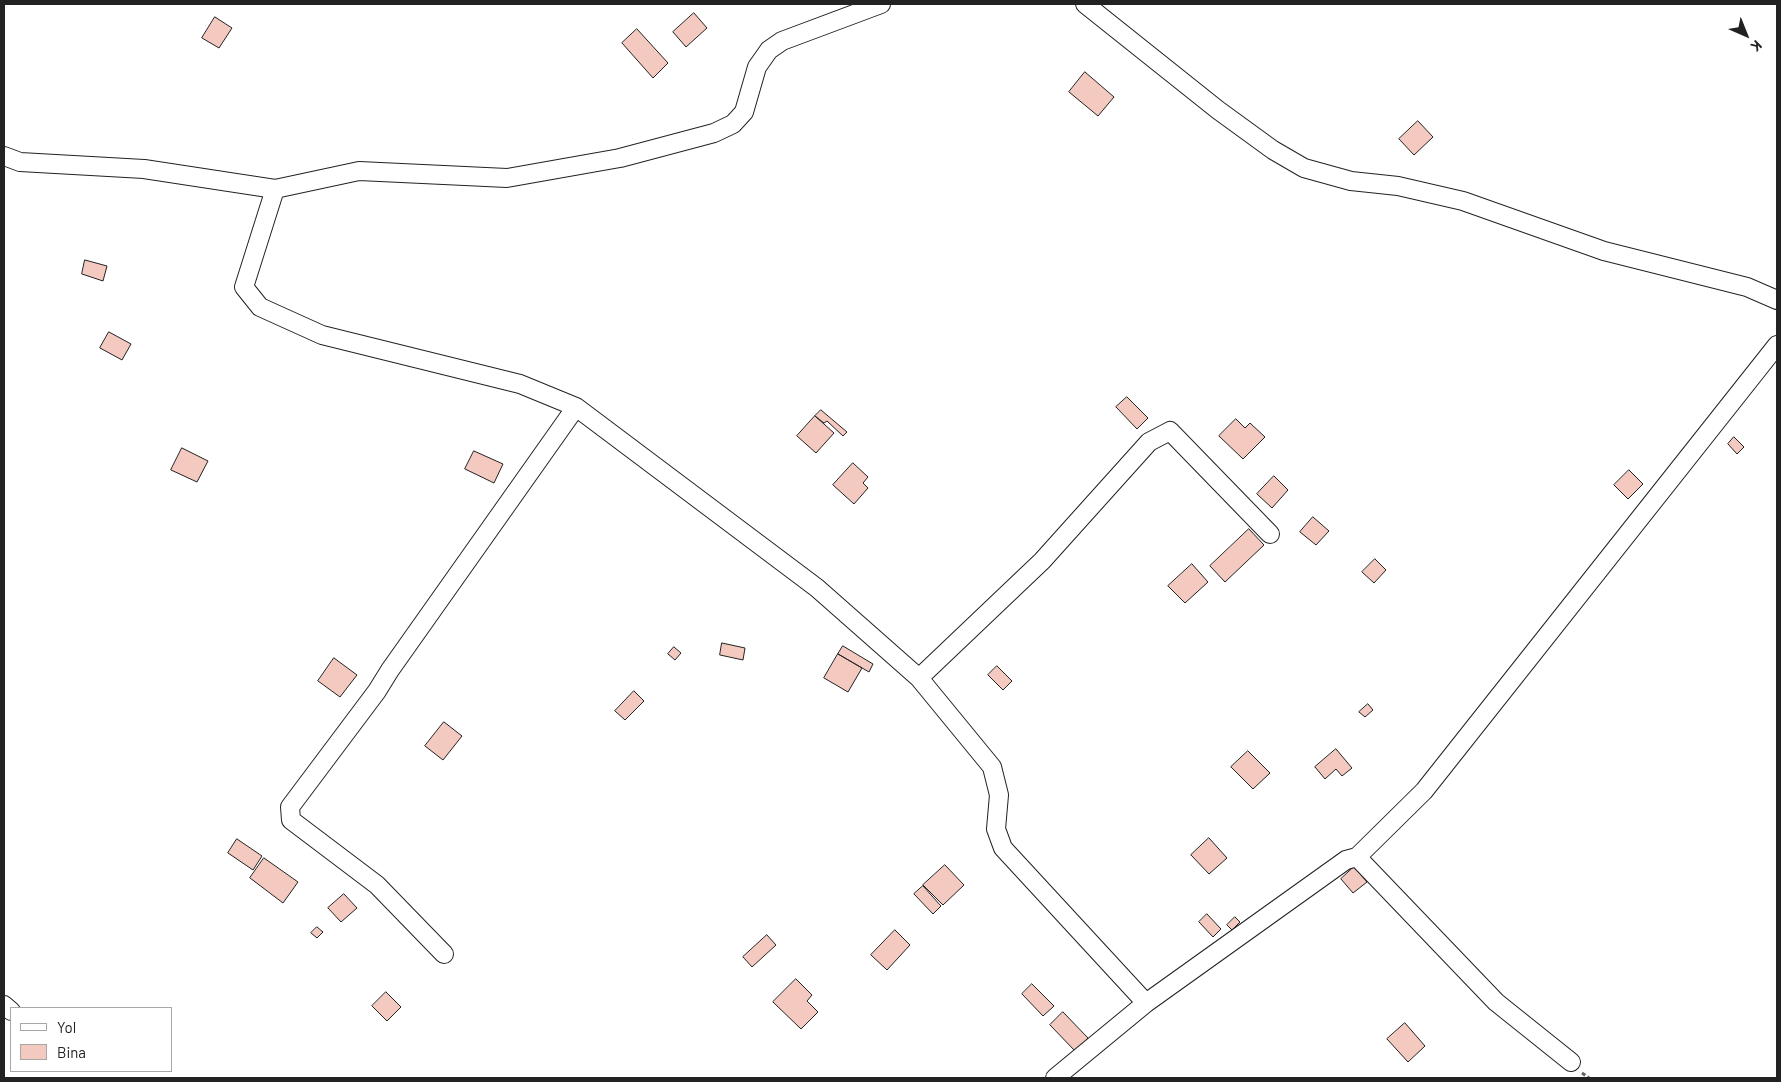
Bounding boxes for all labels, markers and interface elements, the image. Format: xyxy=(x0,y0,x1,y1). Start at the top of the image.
north arrow xyxy=(1721,10,1771,60)
text: K xyxy=(1748,37,1766,55)
legend xyxy=(10,1007,172,1072)
text: Yol xyxy=(57,1018,76,1036)
text: Bina xyxy=(57,1043,86,1061)

